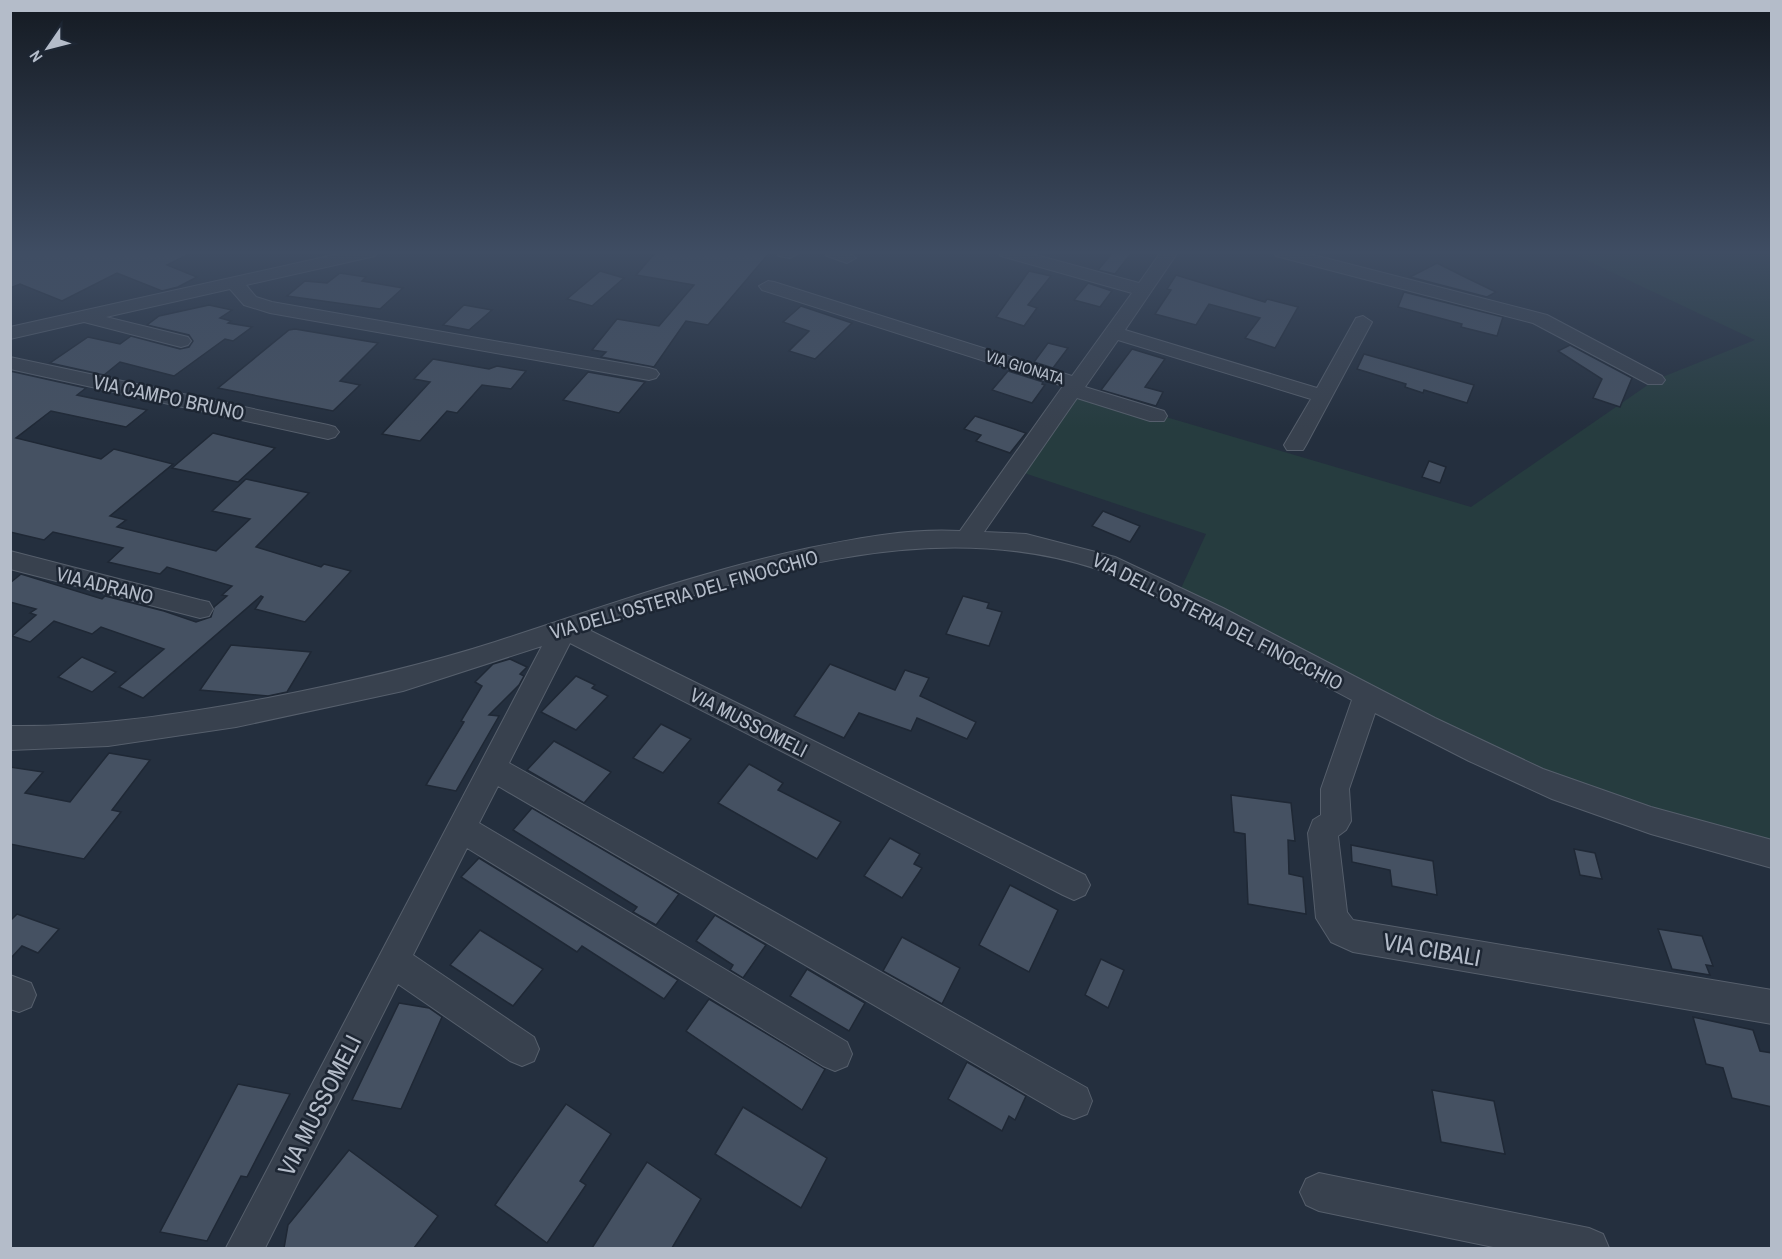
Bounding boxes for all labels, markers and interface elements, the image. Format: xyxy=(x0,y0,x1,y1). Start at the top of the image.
north arrow xyxy=(18,18,78,78)
text: N xyxy=(24,46,47,67)
street label: VIA GIONATA xyxy=(983,345,1067,389)
street label: VIA CAMPO BRUNO xyxy=(91,368,247,426)
street label: VIA DELL'OSTERIA DEL FINOCCHIO xyxy=(547,543,821,645)
street label: VIA DELL'OSTERIA DEL FINOCCHIO xyxy=(1088,546,1348,696)
street label: VIA ADRANO xyxy=(54,560,156,610)
street label: VIA MUSSOMELI xyxy=(686,681,812,763)
street label: VIA CIBALI xyxy=(1381,925,1483,973)
street label: VIA MUSSOMELI xyxy=(270,1029,368,1181)

